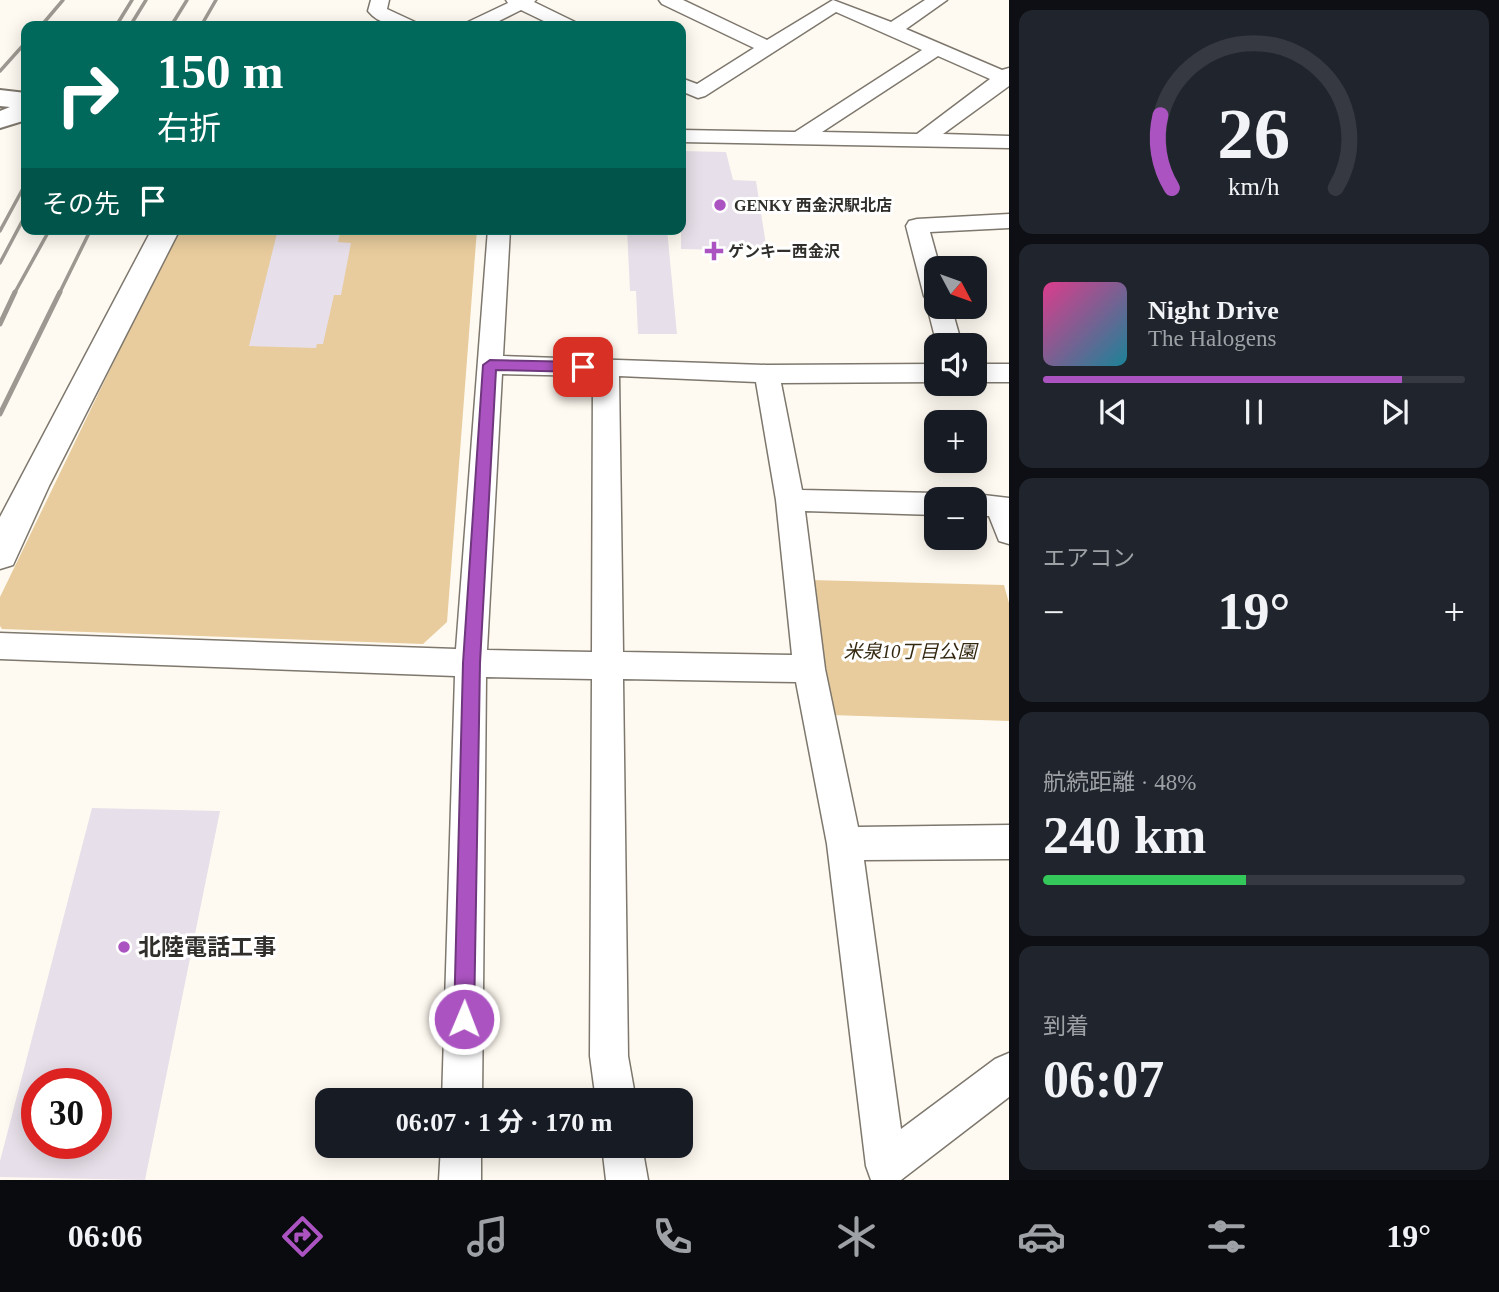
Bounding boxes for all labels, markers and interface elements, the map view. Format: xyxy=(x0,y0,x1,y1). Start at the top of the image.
text: 150 m xyxy=(157,44,284,99)
icon: right xyxy=(42,49,133,140)
text: 26 xyxy=(1218,93,1290,174)
text: 右折 xyxy=(157,110,221,146)
text: km/h xyxy=(1228,173,1280,200)
icon: arrive xyxy=(134,182,172,220)
text: その先 xyxy=(42,190,120,219)
marker: GENKY 西金沢駅北店 xyxy=(712,197,728,213)
place label: GENKY 西金沢駅北店 xyxy=(734,197,892,214)
marker: ゲンキー西金沢 xyxy=(706,243,722,259)
place label: ゲンキー西金沢 xyxy=(728,243,840,260)
north arrow xyxy=(924,256,987,318)
map controls xyxy=(924,256,987,550)
text: Night Drive xyxy=(1148,296,1279,325)
text: The Halogens xyxy=(1148,326,1276,351)
button: sound xyxy=(924,333,987,396)
pin xyxy=(553,337,613,397)
icon: arrive xyxy=(564,348,602,386)
icon: previous xyxy=(1094,393,1132,431)
icon: pause xyxy=(1235,393,1273,431)
icon: next xyxy=(1376,393,1414,431)
button: + xyxy=(924,410,987,473)
button: − xyxy=(924,487,987,550)
text: エアコン xyxy=(1043,546,1135,571)
text: 19° xyxy=(1218,583,1290,640)
text: − xyxy=(1043,591,1064,633)
text: + xyxy=(1444,591,1465,633)
park label: 米泉10丁目公園 xyxy=(843,641,979,662)
text: 航続距離 · 48% xyxy=(1043,770,1196,795)
text: 240 km xyxy=(1043,807,1206,864)
place label: 北陸電話工事 xyxy=(138,935,276,960)
marker: 北陸電話工事 xyxy=(116,939,132,955)
position arrow xyxy=(427,982,501,1056)
text: 到着 xyxy=(1043,1014,1089,1039)
text: 06:07 xyxy=(1043,1051,1164,1108)
speed limit sign: 30 xyxy=(21,1068,112,1159)
text: 06:07 · 1 分 · 170 m xyxy=(396,1108,612,1137)
icon: directions xyxy=(278,1212,327,1261)
icon: music xyxy=(463,1212,512,1261)
icon: phone xyxy=(648,1212,697,1261)
icon: climate xyxy=(832,1212,881,1261)
icon: car xyxy=(1017,1212,1066,1261)
icon: filters xyxy=(1202,1212,1251,1261)
text: 06:06 xyxy=(68,1218,143,1254)
text: 19° xyxy=(1386,1218,1431,1254)

